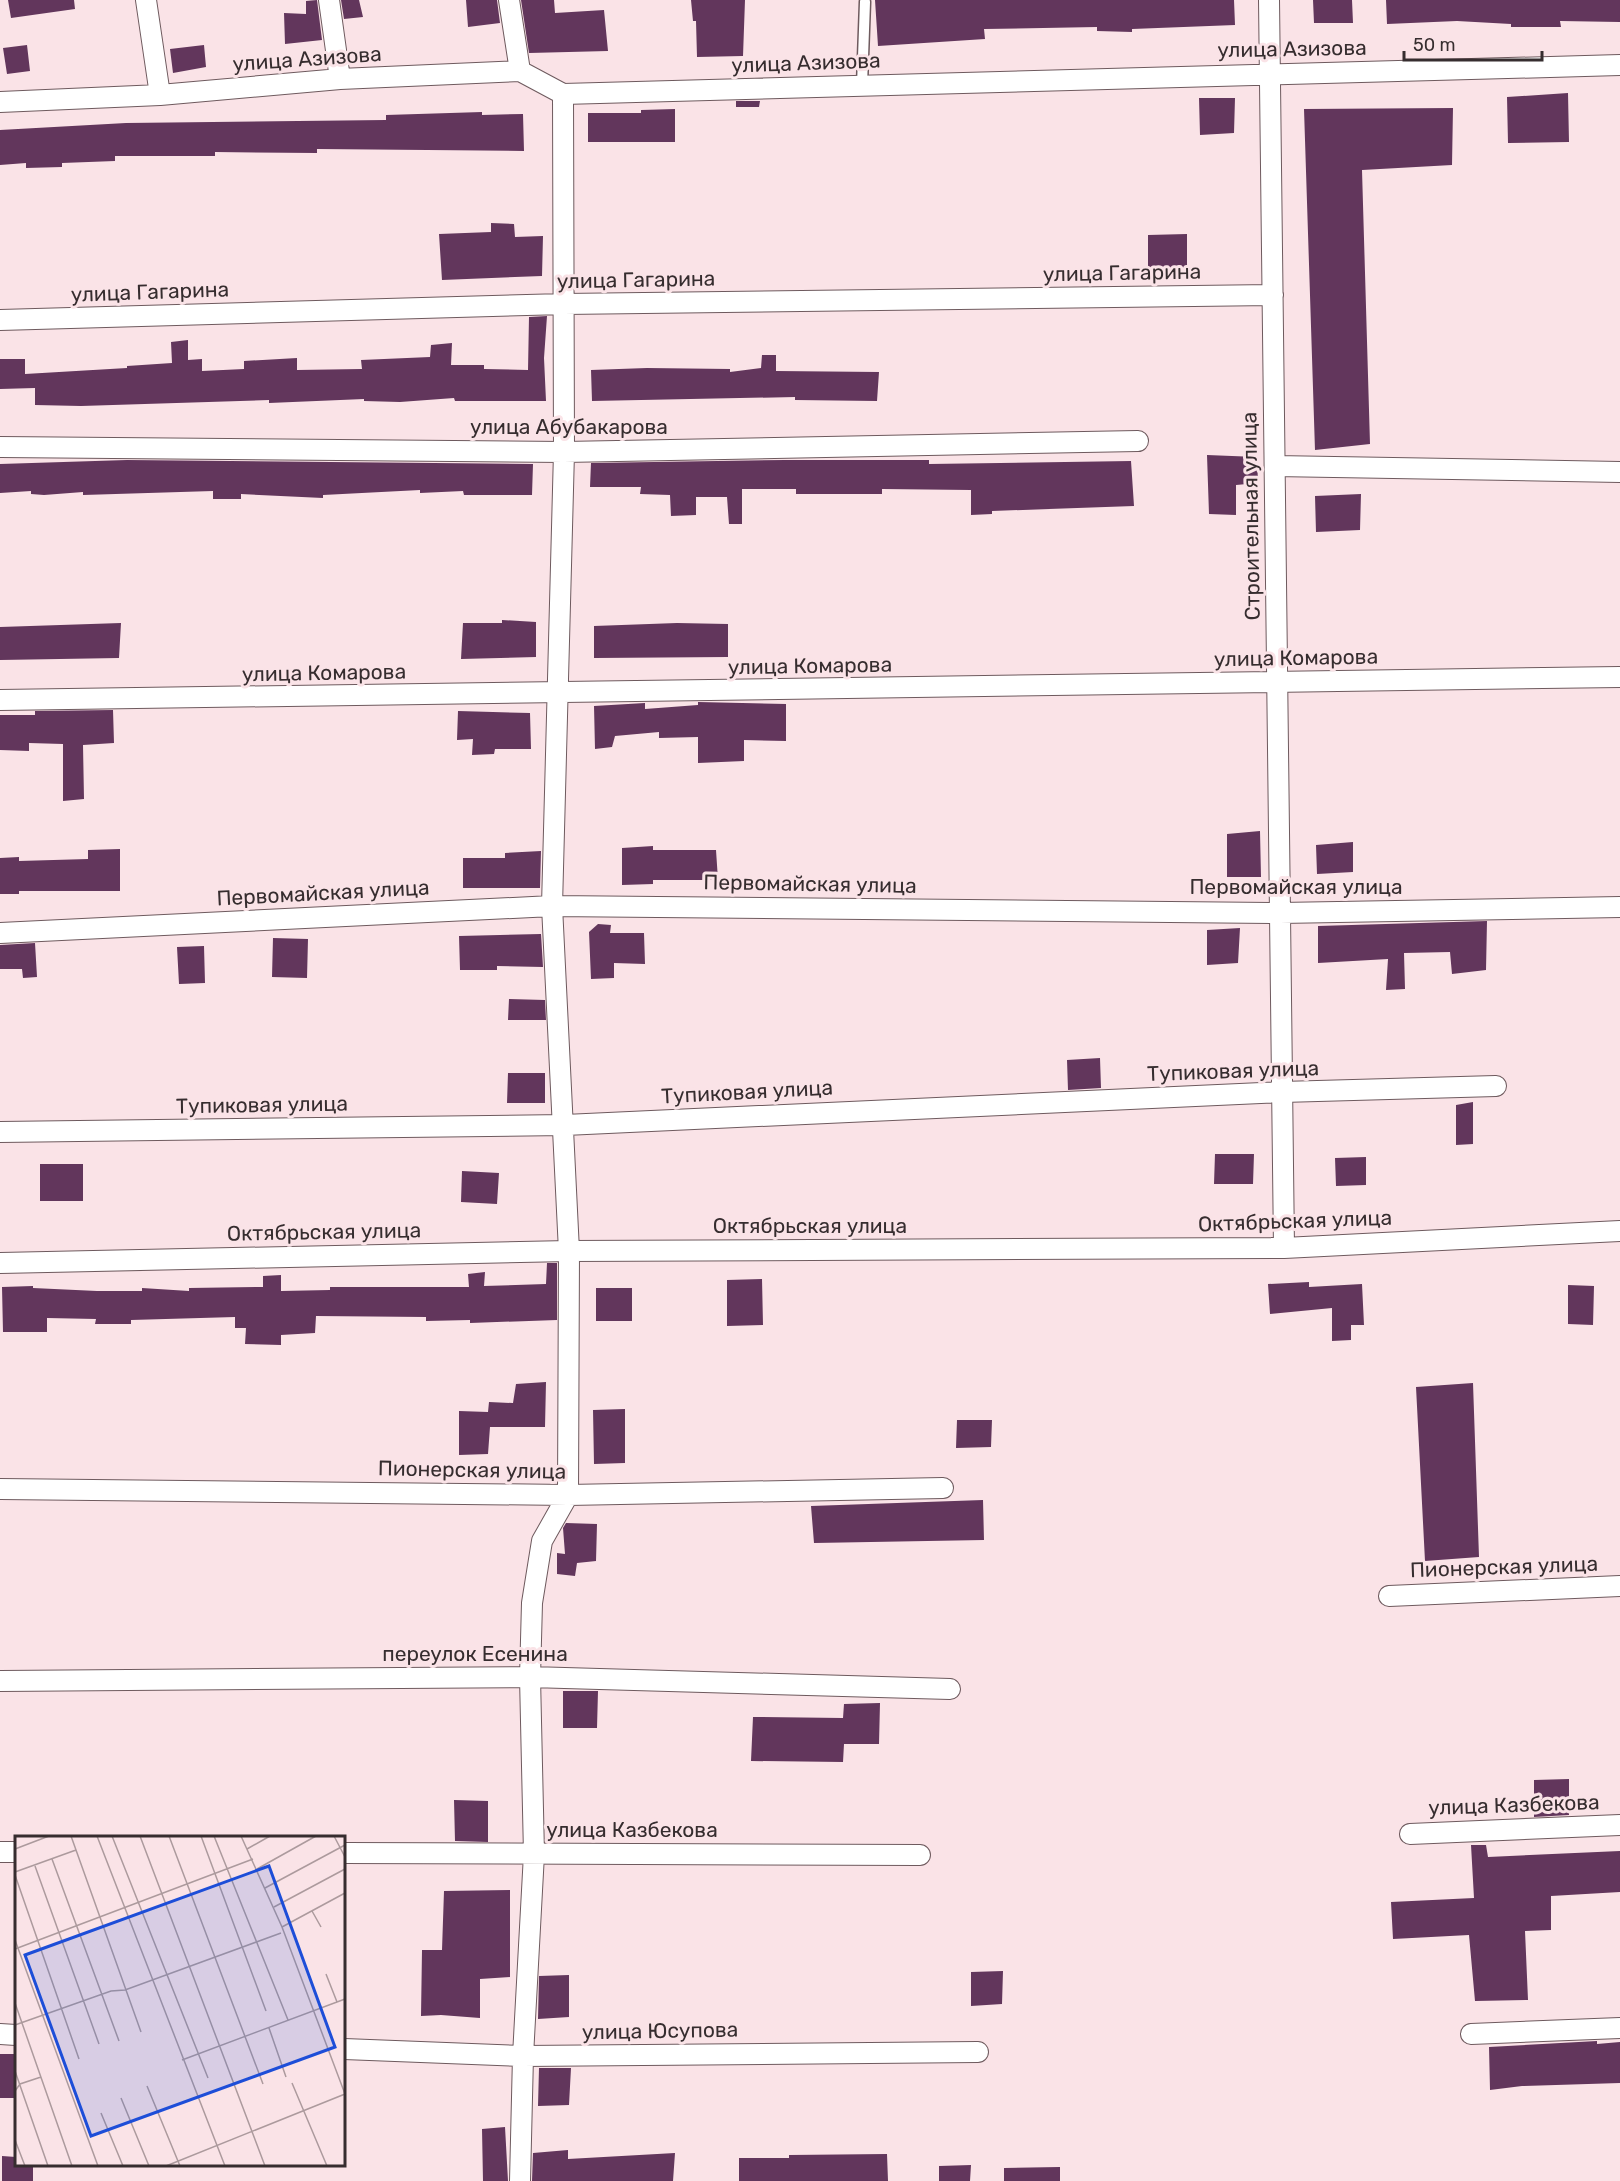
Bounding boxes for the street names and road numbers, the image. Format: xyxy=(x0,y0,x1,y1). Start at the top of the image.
street label: улица Азизова xyxy=(1217,35,1367,62)
street label: улица Азизова xyxy=(232,41,382,76)
street label: улица Азизова xyxy=(731,47,881,78)
street label: улица Гагарина xyxy=(1043,259,1201,286)
street label: улица Гагарина xyxy=(557,266,715,293)
street label: улица Гагарина xyxy=(70,276,230,307)
street label: Строительная улица xyxy=(1236,412,1265,621)
street label: улица Абубакарова xyxy=(470,414,668,439)
street label: улица Комарова xyxy=(1214,644,1378,671)
street label: улица Комарова xyxy=(728,652,892,679)
street label: улица Комарова xyxy=(242,659,406,686)
street label: Первомайская улица xyxy=(703,869,917,898)
street label: Первомайская улица xyxy=(216,874,430,911)
street label: Первомайская улица xyxy=(1189,874,1403,899)
street label: Тупиковая улица xyxy=(1147,1055,1319,1086)
street label: Тупиковая улица xyxy=(660,1075,834,1108)
street label: Тупиковая улица xyxy=(176,1091,348,1118)
street label: Октябрьская улица xyxy=(1197,1205,1393,1236)
street label: Октябрьская улица xyxy=(713,1213,907,1238)
street label: Октябрьская улица xyxy=(227,1217,421,1246)
street label: Пионерская улица xyxy=(378,1455,566,1484)
street label: Пионерская улица xyxy=(1409,1551,1599,1582)
street label: переулок Есенина xyxy=(382,1641,568,1666)
street label: улица Казбекова xyxy=(1428,1789,1600,1820)
street label: улица Казбекова xyxy=(546,1817,718,1842)
street label: улица Юсупова xyxy=(582,2017,738,2044)

